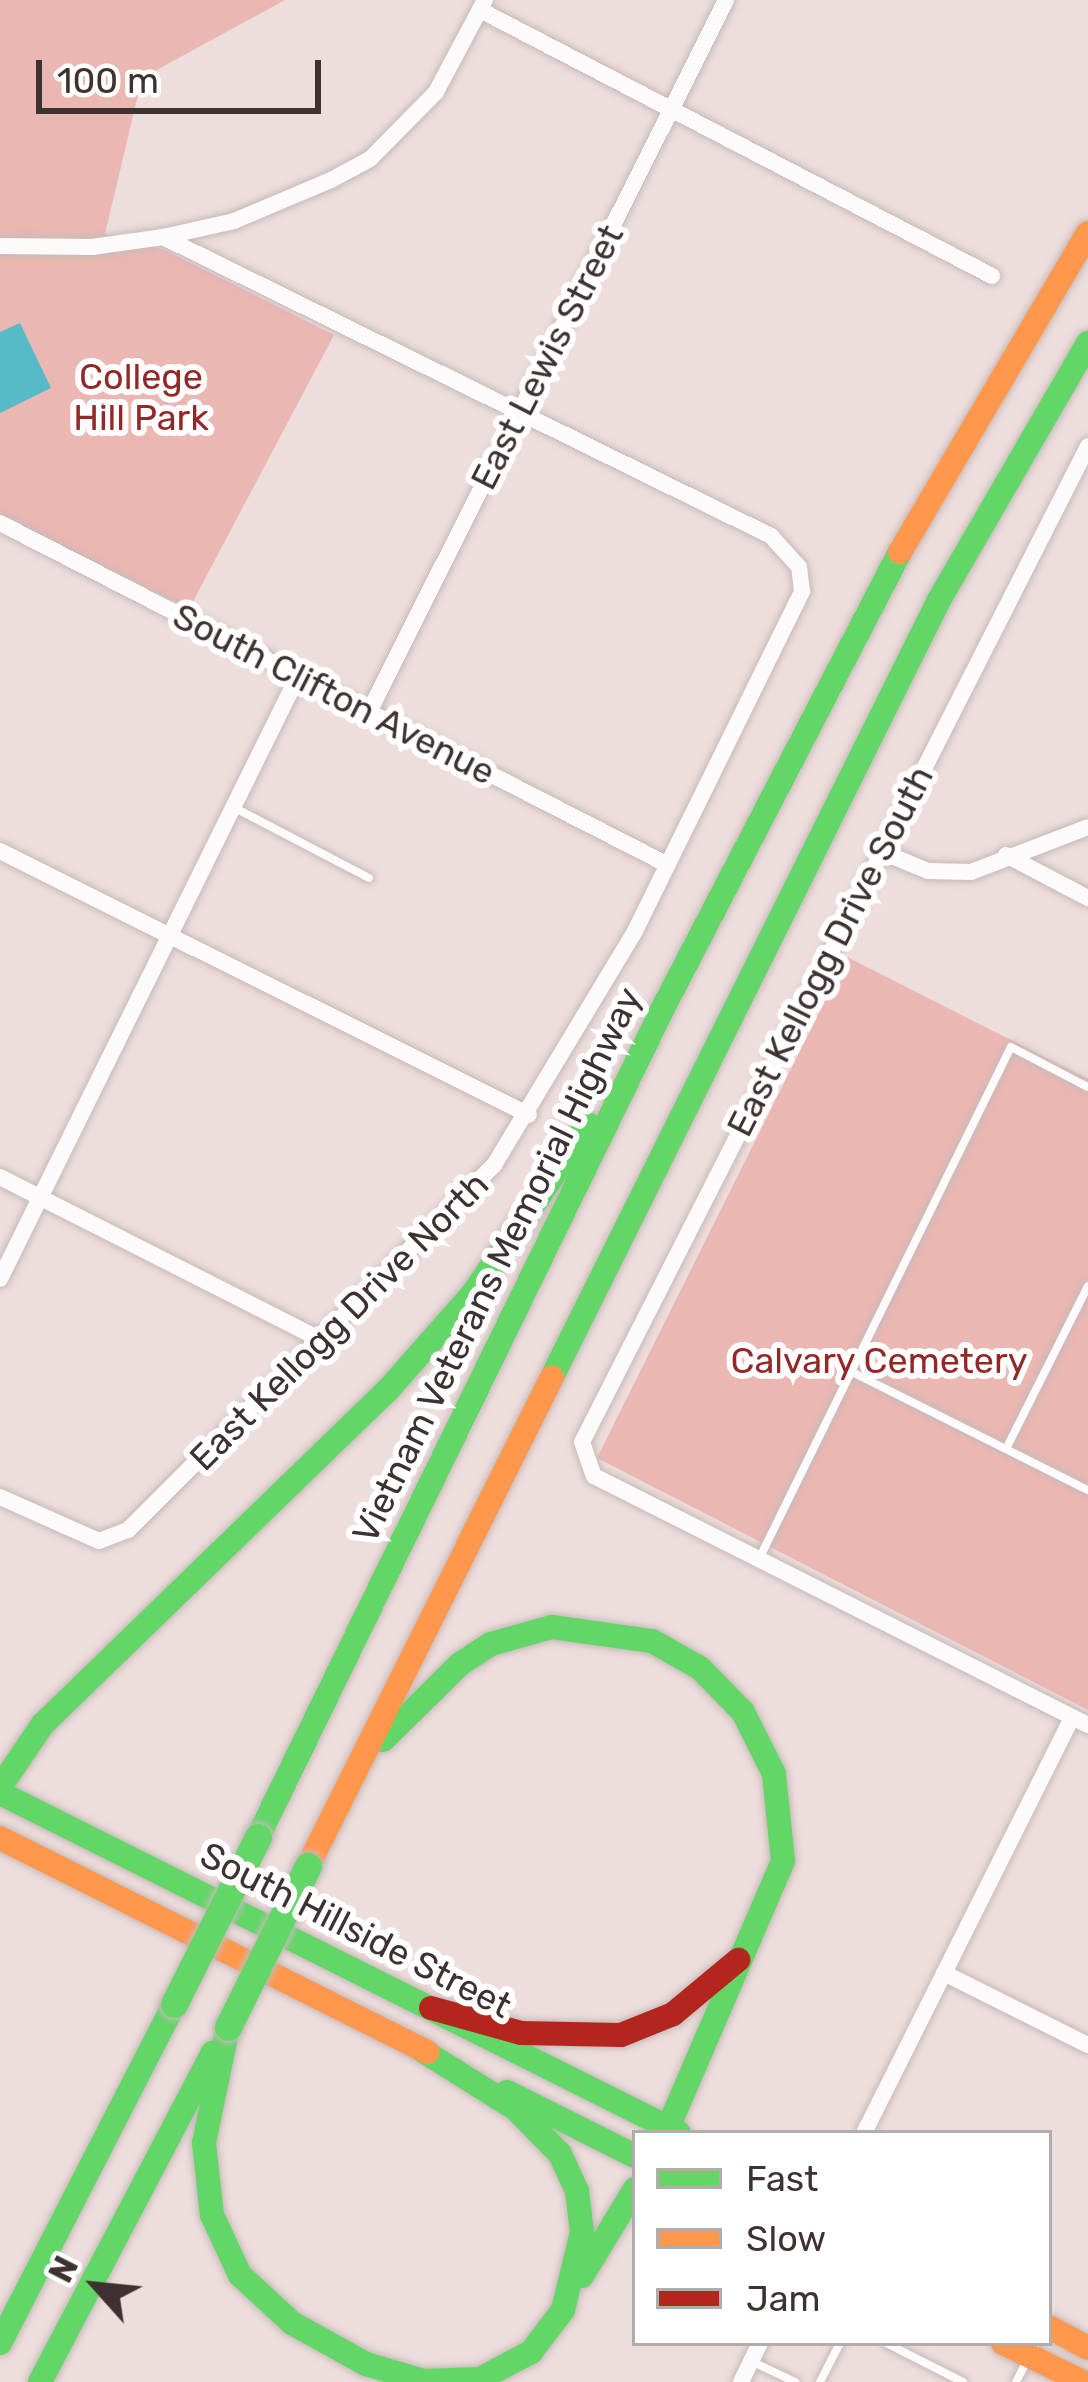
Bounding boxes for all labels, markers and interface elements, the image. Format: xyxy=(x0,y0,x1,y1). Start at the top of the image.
scale bar xyxy=(42,36,327,110)
text: 100 m xyxy=(57,59,159,102)
street label: East Lewis Street xyxy=(462,217,632,497)
park label: College Hill Park xyxy=(73,354,209,439)
street label: South Clifton Avenue xyxy=(165,594,503,794)
street label: East Kellogg Drive South xyxy=(718,759,942,1143)
street label: Vietnam Veterans Memorial Highway xyxy=(343,980,651,1550)
street label: East Kellogg Drive North xyxy=(181,1163,497,1479)
park label: Calvary Cemetery xyxy=(730,1339,1028,1383)
street label: South Hillside Street xyxy=(193,1833,519,2027)
legend xyxy=(632,2130,1052,2346)
text: Fast xyxy=(746,2157,818,2200)
text: Slow xyxy=(746,2217,826,2260)
north arrow xyxy=(36,2226,156,2346)
text: N xyxy=(41,2250,86,2289)
text: Jam xyxy=(746,2277,821,2320)

